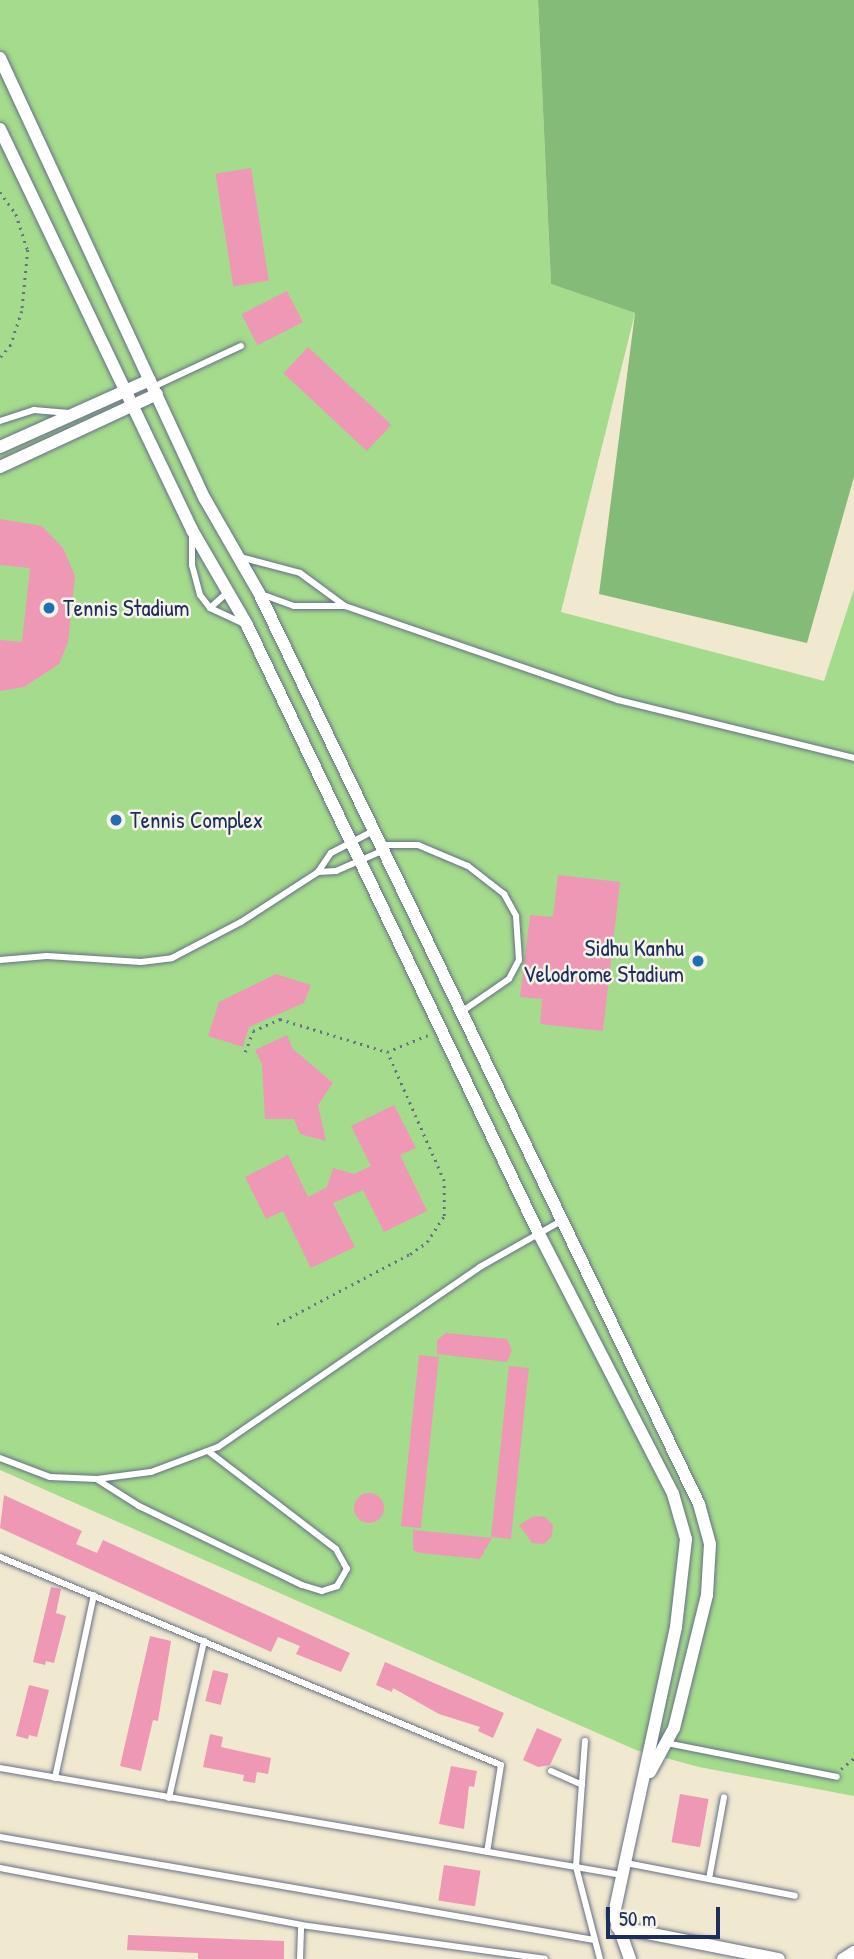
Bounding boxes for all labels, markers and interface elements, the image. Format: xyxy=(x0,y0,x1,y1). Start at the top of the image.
place label: Tennis Stadium xyxy=(63,594,189,622)
marker: Tennis Stadium xyxy=(41,600,57,616)
place label: Tennis Complex xyxy=(130,806,263,834)
marker: Tennis Complex xyxy=(108,812,124,828)
place label: Sidhu Kanhu Velodrome Stadium xyxy=(523,934,684,988)
marker: Sidhu Kanhu Velodrome Stadium xyxy=(690,953,706,969)
scale bar xyxy=(609,1892,723,1936)
text: 50 m xyxy=(619,1904,656,1933)

